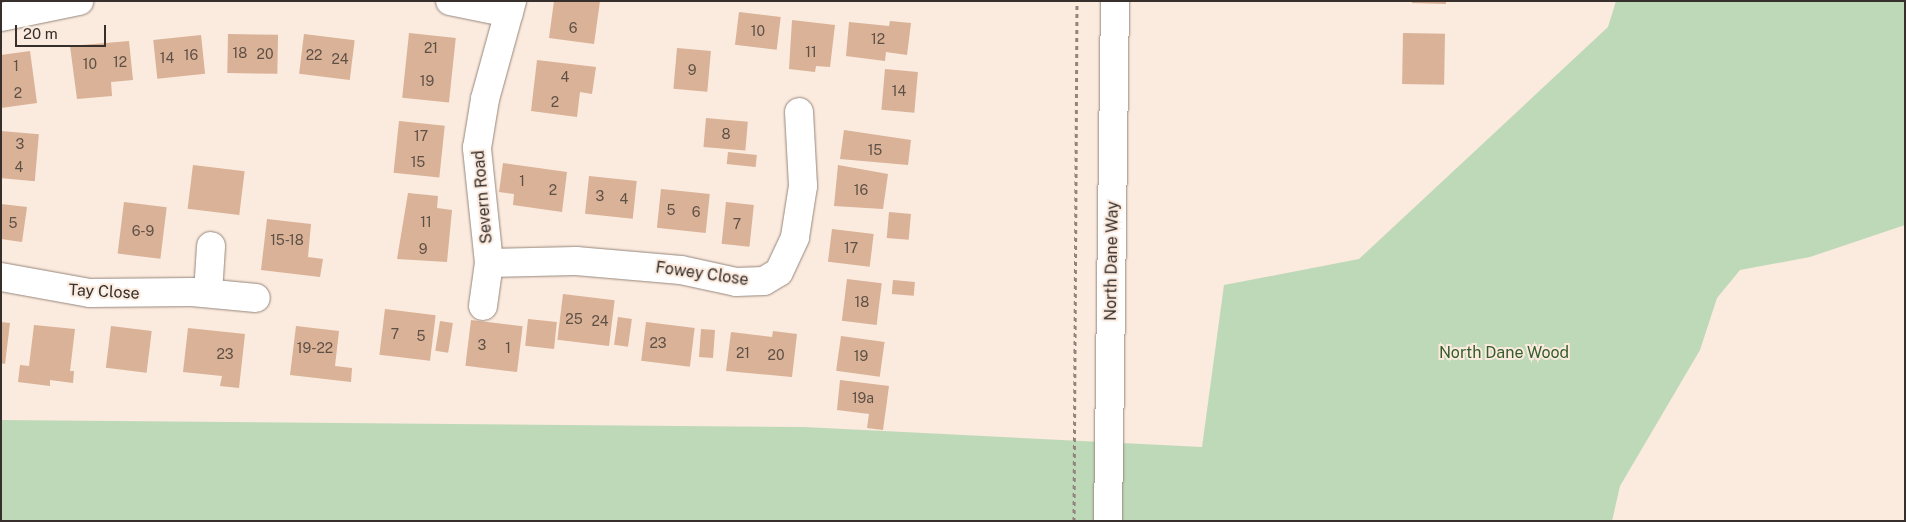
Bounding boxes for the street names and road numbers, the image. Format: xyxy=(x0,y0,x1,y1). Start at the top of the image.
street label: Severn Road xyxy=(469,149,497,245)
street label: North Dane Way xyxy=(1101,201,1123,321)
street label: Fowey Close xyxy=(654,258,750,290)
street label: Tay Close xyxy=(68,281,140,303)

